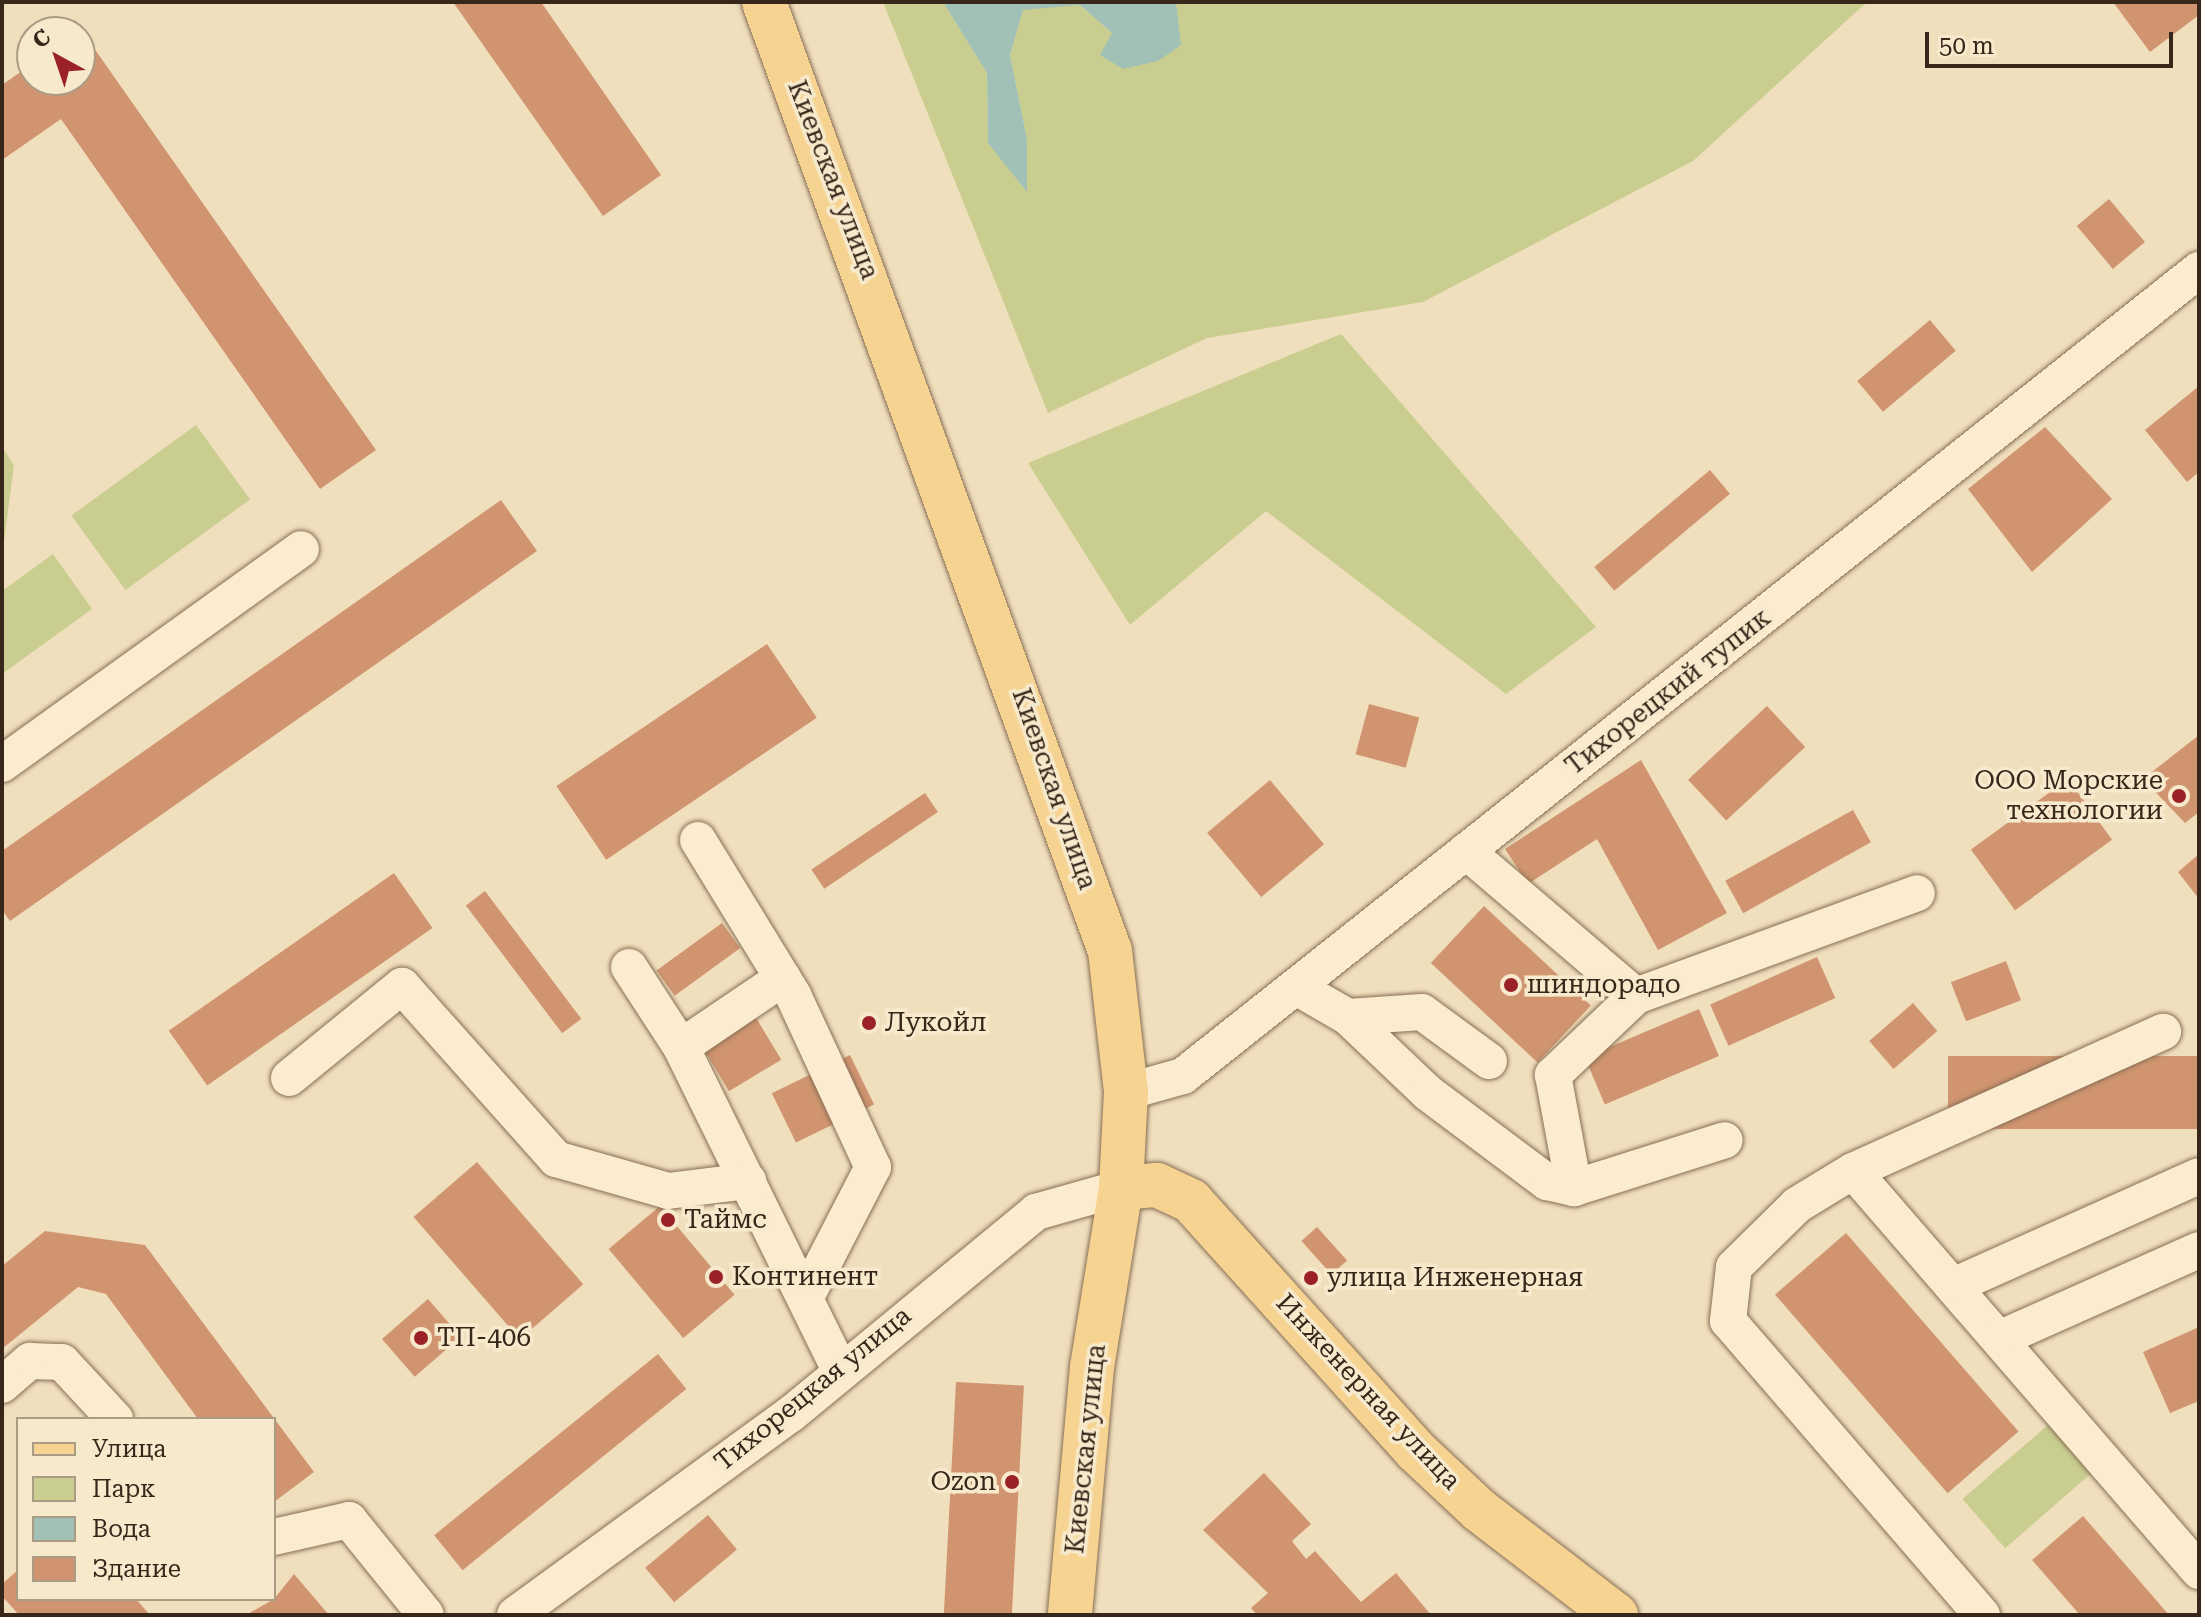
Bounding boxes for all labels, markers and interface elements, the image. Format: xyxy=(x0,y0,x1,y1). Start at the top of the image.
north arrow xyxy=(16,16,96,96)
scale bar xyxy=(1929,16,2177,66)
text: С xyxy=(28,24,55,53)
text: 50 m xyxy=(1939,32,1994,60)
street label: Киевская улица xyxy=(781,76,885,284)
street label: Тихорецкий тупик xyxy=(1559,602,1777,782)
street label: Киевская улица xyxy=(1005,684,1103,894)
place label: ООО Морские технологии xyxy=(1974,765,2163,826)
marker: ООО Морские технологии xyxy=(2170,787,2188,805)
place label: шиндорадо xyxy=(1527,969,1681,1001)
marker: шиндорадо xyxy=(1502,976,1520,994)
place label: Лукойл xyxy=(885,1007,987,1039)
marker: Лукойл xyxy=(860,1014,878,1032)
place label: Таймс xyxy=(684,1204,767,1236)
marker: Таймс xyxy=(659,1211,677,1229)
place label: Континент xyxy=(732,1261,878,1293)
place label: улица Инженерная xyxy=(1327,1262,1583,1294)
marker: Континент xyxy=(707,1268,725,1286)
marker: улица Инженерная xyxy=(1302,1269,1320,1287)
street label: Инженерная улица xyxy=(1269,1288,1467,1496)
street label: Тихорецкая улица xyxy=(708,1300,918,1478)
place label: ТП-406 xyxy=(437,1322,531,1354)
marker: ТП-406 xyxy=(412,1329,430,1347)
street label: Киевская улица xyxy=(1059,1343,1113,1555)
legend xyxy=(16,1417,276,1601)
text: Улица xyxy=(92,1435,166,1463)
place label: Ozon xyxy=(930,1466,996,1498)
marker: Ozon xyxy=(1003,1473,1021,1491)
text: Парк xyxy=(92,1475,155,1503)
text: Вода xyxy=(92,1515,151,1543)
text: Здание xyxy=(92,1555,181,1583)

